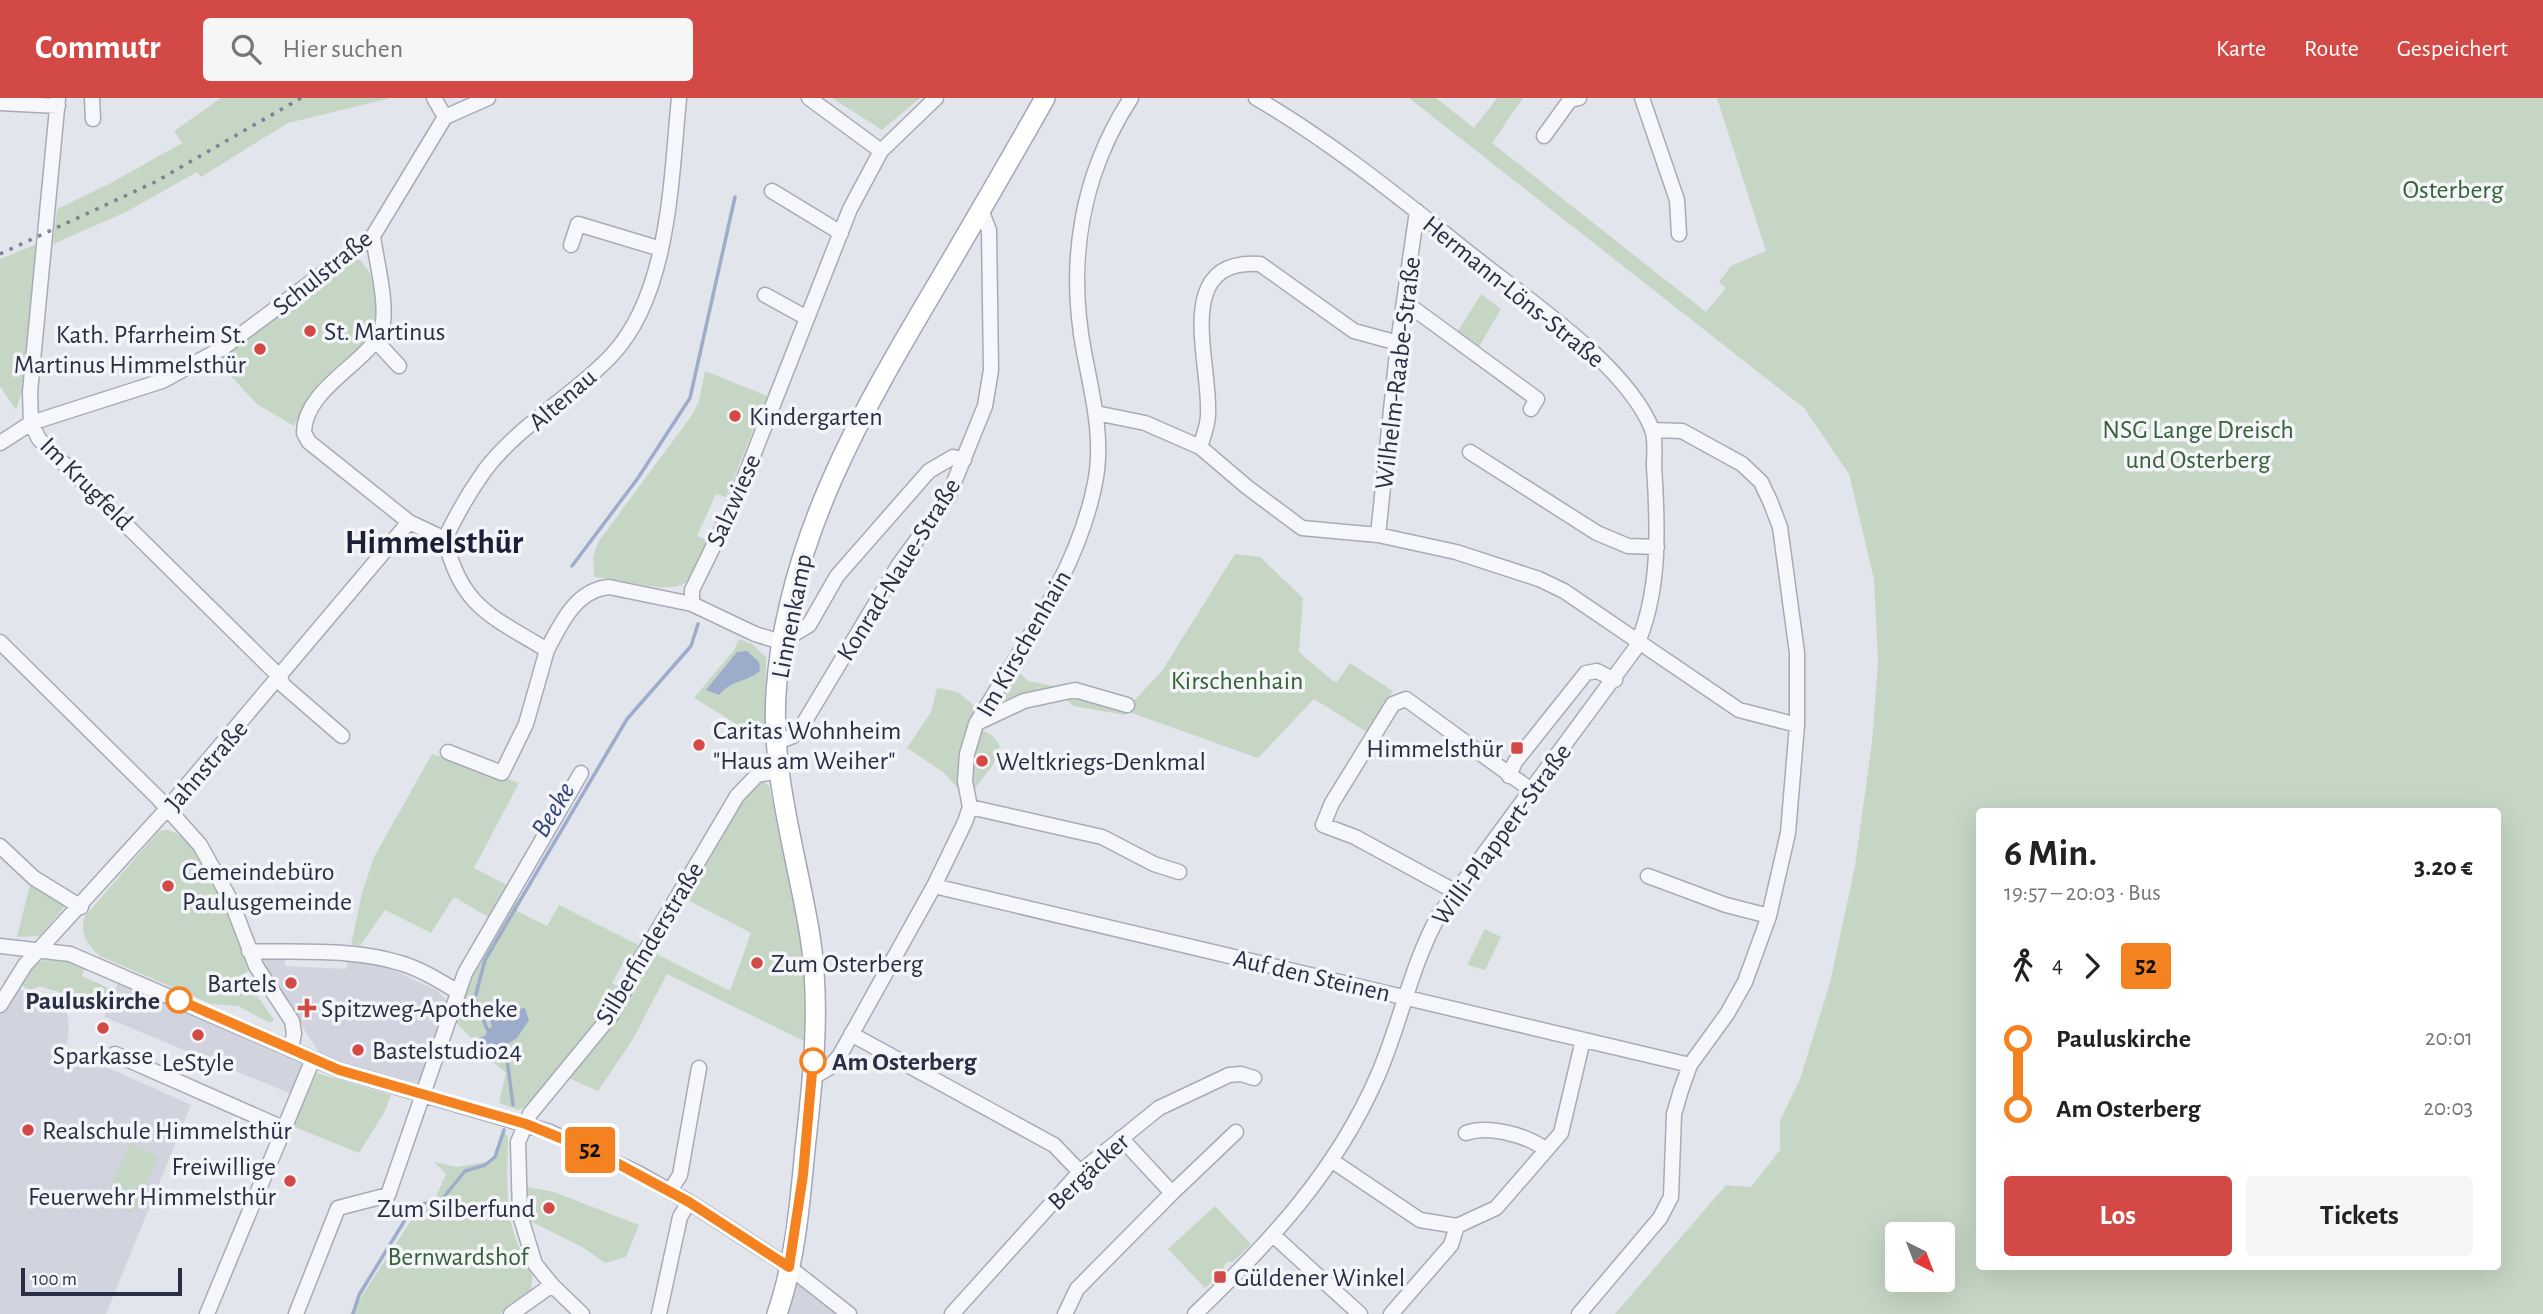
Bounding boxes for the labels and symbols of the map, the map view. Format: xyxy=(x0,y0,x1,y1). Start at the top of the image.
park label: Osterberg xyxy=(2403,177,2504,203)
street label: Hermann-Löns-Straße xyxy=(1418,211,1609,373)
street label: Schulstraße xyxy=(268,225,377,320)
street label: Wilhelm-Raabe-Straße xyxy=(1371,255,1425,491)
place label: St. Martinus xyxy=(324,319,445,345)
place label: Kath. Pfarrheim St. Martinus Himmelsthür xyxy=(14,322,247,378)
marker: St. Martinus xyxy=(302,323,318,339)
marker: Kath. Pfarrheim St. Martinus Himmelsthür xyxy=(252,341,268,357)
street label: Altenau xyxy=(524,364,601,436)
place label: Kindergarten xyxy=(749,404,883,430)
marker: Kindergarten xyxy=(727,408,743,424)
park label: NSG Lange Dreisch und Osterberg xyxy=(2102,417,2294,473)
street label: Im Krugfeld xyxy=(35,432,138,535)
street label: Salzwiese xyxy=(702,450,766,551)
street label: Konrad-Naue-Straße xyxy=(832,474,965,665)
district label: Himmelsthür xyxy=(345,527,524,560)
street label: Linnenkamp xyxy=(767,552,817,681)
street label: Im Kirschenhain xyxy=(971,566,1076,721)
park label: Kirschenhain xyxy=(1171,668,1303,694)
street label: Jahnstraße xyxy=(161,715,253,816)
place label: Caritas Wohnheim "Haus am Weiher" xyxy=(713,718,901,774)
place label: Himmelsthür xyxy=(1366,736,1504,762)
marker: Caritas Wohnheim "Haus am Weiher" xyxy=(691,737,707,753)
street label: Willi-Plappert-Straße xyxy=(1427,739,1576,930)
marker: Himmelsthür xyxy=(1509,740,1525,756)
place label: Weltkriegs-Denkmal xyxy=(996,749,1206,775)
marker: Weltkriegs-Denkmal xyxy=(974,753,990,769)
water label: Beeke xyxy=(527,778,581,842)
street label: Silberfinderstraße xyxy=(591,858,709,1029)
place label: Gemeindebüro Paulusgemeinde xyxy=(182,859,352,915)
marker: Gemeindebüro Paulusgemeinde xyxy=(160,878,176,894)
street label: Auf den Steinen xyxy=(1231,945,1393,1007)
place label: Zum Osterberg xyxy=(771,951,924,977)
marker: Zum Osterberg xyxy=(749,955,765,971)
place label: Bartels xyxy=(207,971,277,997)
marker: Bartels xyxy=(283,975,299,991)
marker: Pauluskirche xyxy=(166,987,192,1013)
place label: Pauluskirche xyxy=(25,988,160,1014)
place label: Spitzweg-Apotheke xyxy=(321,996,518,1022)
marker: Spitzweg-Apotheke xyxy=(299,1000,315,1016)
marker: Sparkasse xyxy=(95,1020,111,1036)
marker: LeStyle xyxy=(190,1027,206,1043)
place label: Bastelstudio24 xyxy=(372,1038,522,1064)
marker: Bastelstudio24 xyxy=(350,1042,366,1058)
place label: Sparkasse xyxy=(53,1043,153,1069)
marker: Am Osterberg xyxy=(800,1048,826,1074)
place label: Am Osterberg xyxy=(832,1049,978,1075)
place label: LeStyle xyxy=(162,1050,234,1076)
place label: Realschule Himmelsthür xyxy=(42,1118,292,1144)
marker: Realschule Himmelsthür xyxy=(20,1122,36,1138)
line badge: 52 xyxy=(558,1127,622,1173)
street label: Bergäcker xyxy=(1043,1128,1135,1215)
place label: Freiwillige Feuerwehr Himmelsthür xyxy=(28,1154,277,1210)
marker: Freiwillige Feuerwehr Himmelsthür xyxy=(282,1173,298,1189)
place label: Zum Silberfund xyxy=(377,1196,535,1222)
marker: Zum Silberfund xyxy=(541,1200,557,1216)
north arrow xyxy=(1885,1222,1955,1292)
park label: Bernwardshof xyxy=(388,1244,531,1270)
scale bar xyxy=(21,1265,182,1297)
place label: Güldener Winkel xyxy=(1234,1265,1405,1291)
marker: Güldener Winkel xyxy=(1212,1269,1228,1285)

